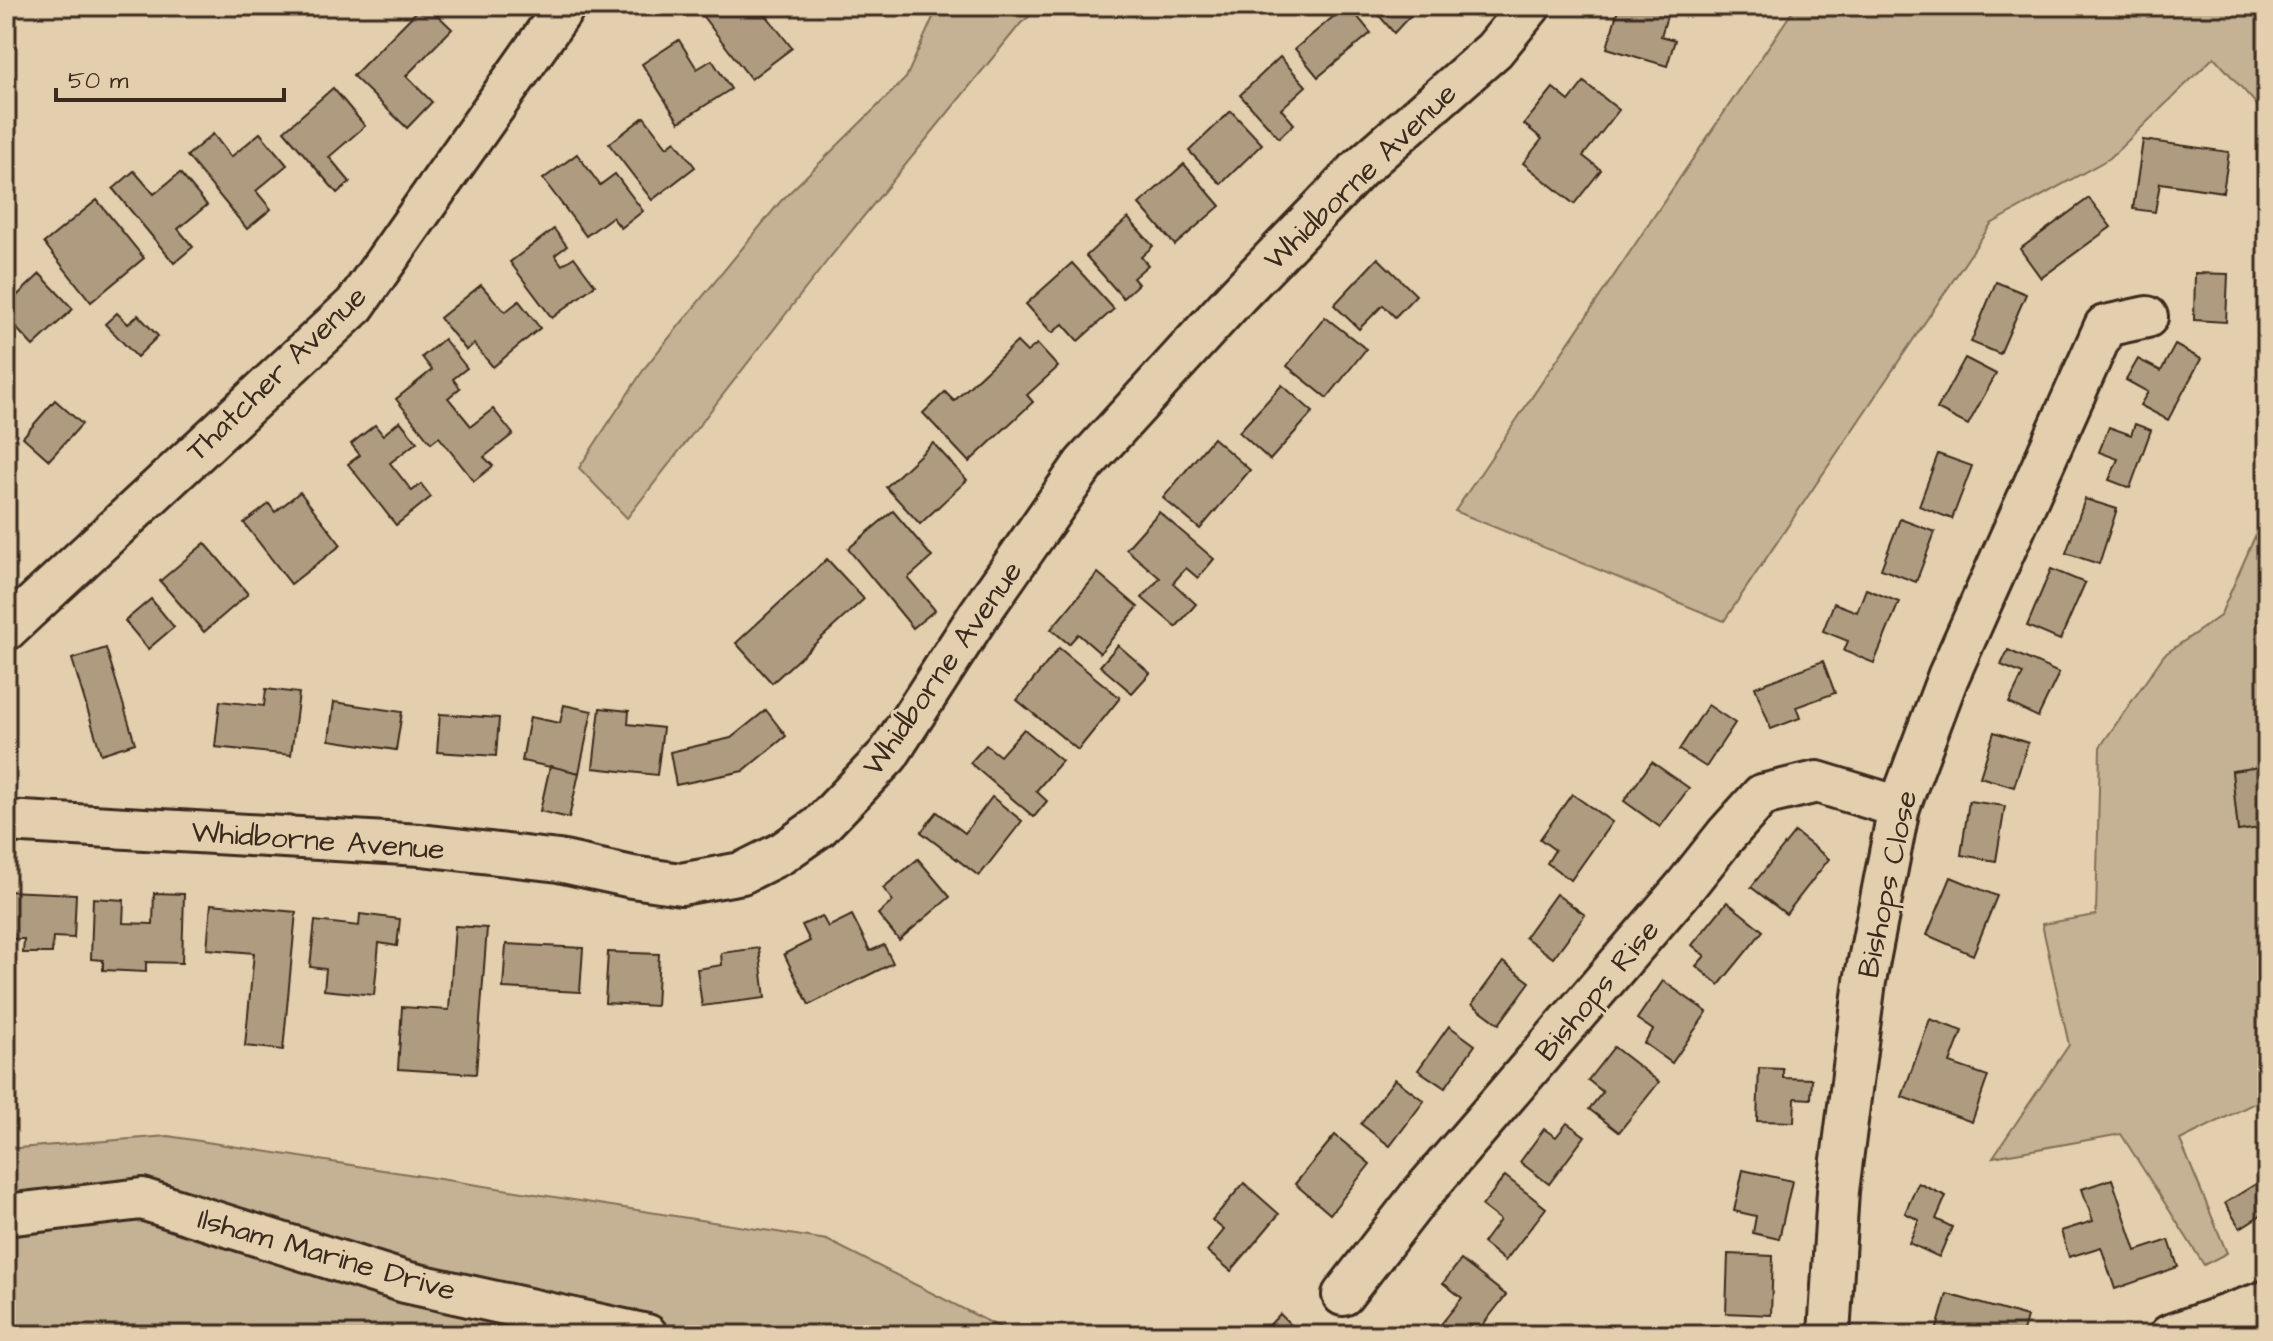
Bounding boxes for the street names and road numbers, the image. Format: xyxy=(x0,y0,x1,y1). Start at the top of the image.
street label: Whidborne Avenue xyxy=(1255,73,1467,280)
street label: Thatcher Avenue xyxy=(177,276,377,471)
street label: Whidborne Avenue xyxy=(853,553,1033,785)
street label: Bishops Close xyxy=(1848,787,1928,982)
street label: Whidborne Avenue xyxy=(190,811,446,871)
street label: Bishops Rise xyxy=(1526,911,1670,1071)
street label: Ilsham Marine Drive xyxy=(193,1198,461,1312)

